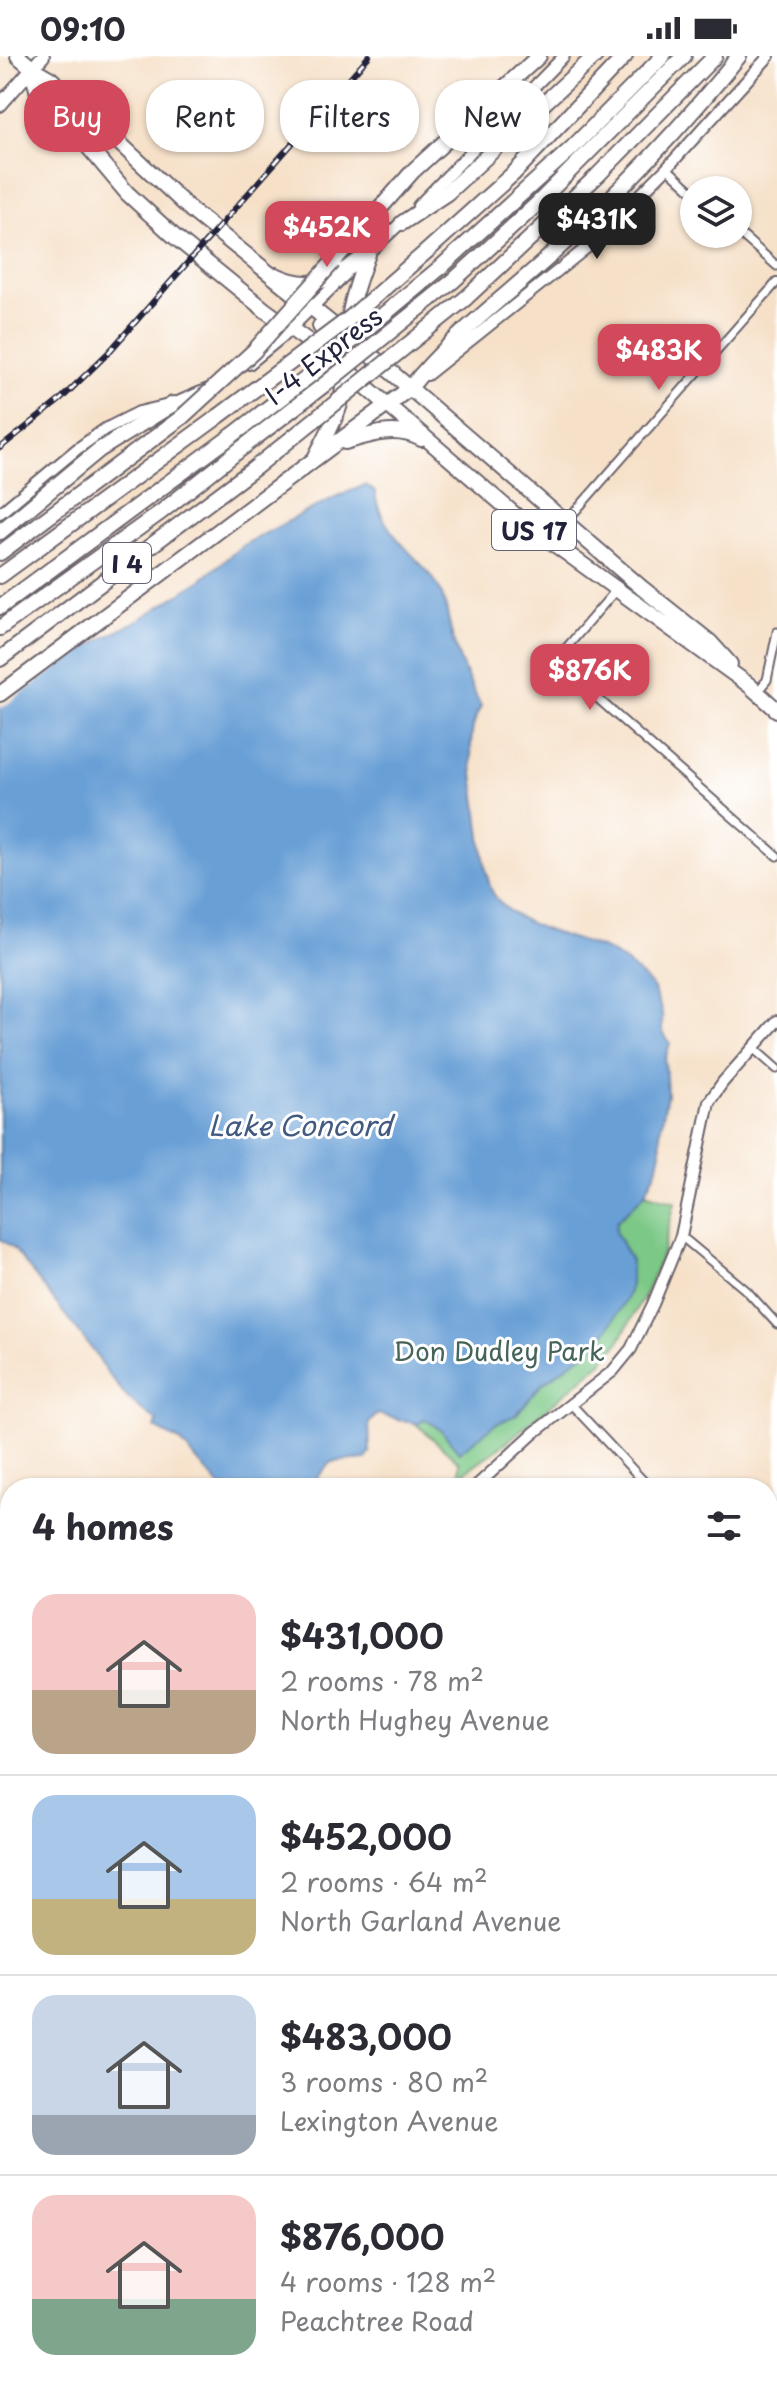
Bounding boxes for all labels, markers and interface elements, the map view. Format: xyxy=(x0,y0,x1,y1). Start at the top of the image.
text: 09:10 xyxy=(40,6,126,51)
chip: Buy xyxy=(24,80,130,152)
chip: Rent xyxy=(146,80,264,152)
chip: Filters xyxy=(280,80,419,152)
chip: New xyxy=(435,80,549,152)
map controls xyxy=(680,176,752,248)
button: layers xyxy=(680,176,752,248)
pin: $431K xyxy=(541,193,653,261)
text: $431K xyxy=(557,199,637,238)
pin: $452K xyxy=(271,201,383,269)
text: $452K xyxy=(283,207,371,246)
street label: I-4 Express xyxy=(256,296,390,414)
pin: $483K xyxy=(603,324,715,392)
text: $483K xyxy=(616,330,702,369)
road number: US 17 xyxy=(492,510,576,550)
road number: I 4 xyxy=(103,543,151,583)
pin: $876K xyxy=(534,644,646,712)
text: $876K xyxy=(548,650,632,689)
water label: Lake Concord xyxy=(208,1103,395,1146)
park label: Don Dudley Park xyxy=(393,1331,605,1370)
text: 4 homes xyxy=(32,1500,174,1552)
icon: filters xyxy=(702,1504,746,1548)
text: $431,000 xyxy=(280,1609,444,1661)
icon: home xyxy=(96,1626,192,1722)
text: 2 rooms · 78 m² xyxy=(280,1661,484,1700)
text: North Hughey Avenue xyxy=(280,1700,550,1739)
text: $452,000 xyxy=(280,1810,452,1862)
icon: home xyxy=(96,1827,192,1923)
text: 2 rooms · 64 m² xyxy=(280,1862,488,1901)
text: North Garland Avenue xyxy=(280,1901,562,1940)
text: $483,000 xyxy=(280,2010,452,2062)
icon: home xyxy=(96,2027,192,2123)
text: 3 rooms · 80 m² xyxy=(280,2062,488,2101)
text: Lexington Avenue xyxy=(280,2101,498,2140)
text: $876,000 xyxy=(280,2210,445,2262)
icon: home xyxy=(96,2227,192,2323)
text: 4 rooms · 128 m² xyxy=(280,2262,496,2301)
text: Peachtree Road xyxy=(280,2301,474,2340)

